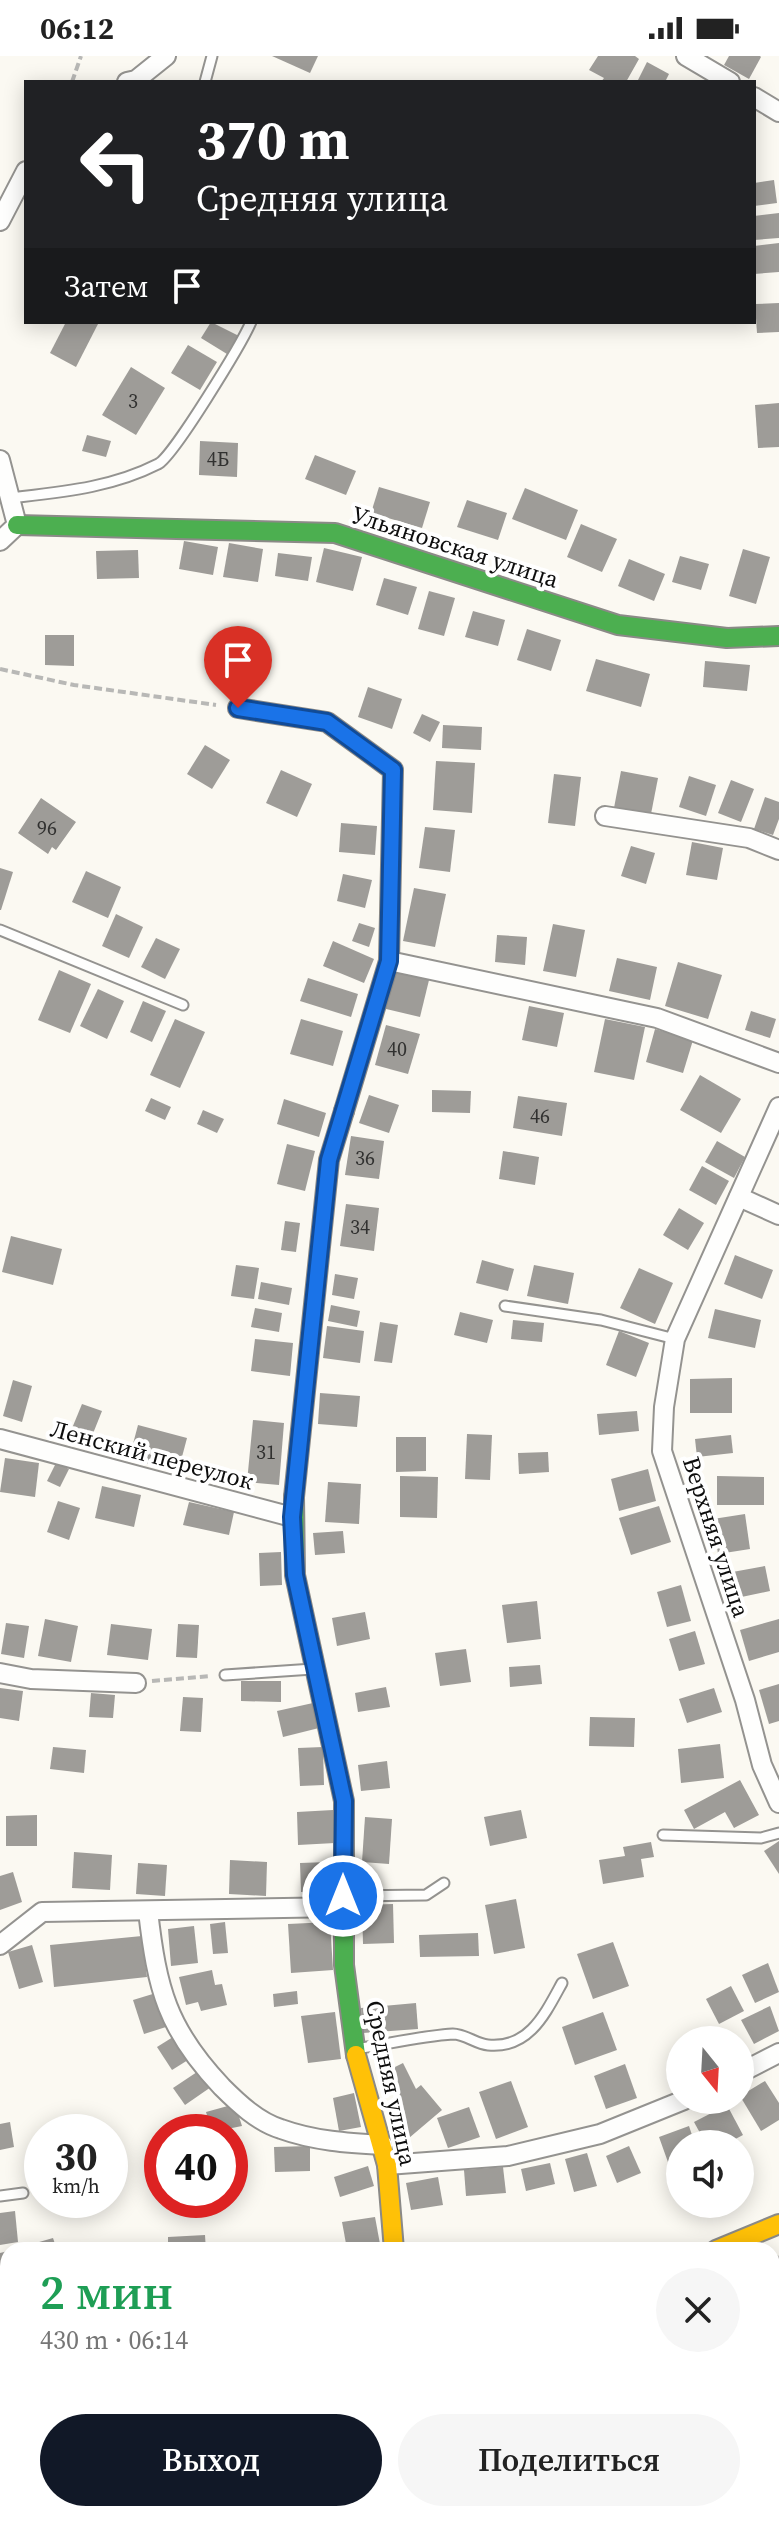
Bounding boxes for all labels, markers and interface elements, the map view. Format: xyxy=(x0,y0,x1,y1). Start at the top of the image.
text: 06:12 xyxy=(40,8,114,49)
text: 370 m xyxy=(196,101,350,178)
icon: left xyxy=(64,112,168,216)
text: Средняя улица xyxy=(196,174,448,223)
icon: arrive xyxy=(165,264,209,308)
text: Затем xyxy=(64,266,149,307)
house number: 3 xyxy=(128,387,138,415)
house number: 4Б xyxy=(207,445,229,473)
street label: Ульяновская улица xyxy=(347,498,564,596)
pin xyxy=(204,626,272,708)
icon: arrive xyxy=(216,638,260,682)
house number: 96 xyxy=(37,814,57,842)
house number: 40 xyxy=(387,1035,407,1063)
house number: 46 xyxy=(530,1102,550,1130)
house number: 36 xyxy=(355,1144,375,1172)
house number: 34 xyxy=(350,1213,370,1241)
street label: Ленский переулок xyxy=(47,1412,257,1497)
house number: 31 xyxy=(256,1438,276,1466)
street label: Верхняя улица xyxy=(675,1452,758,1622)
position arrow xyxy=(301,1854,385,1938)
street label: Средняя улица xyxy=(358,1997,425,2169)
north arrow xyxy=(666,2026,754,2114)
map controls xyxy=(666,2026,754,2218)
speed limit sign: 40 xyxy=(144,2114,248,2218)
text: 30 xyxy=(54,2129,98,2183)
button: sound xyxy=(666,2130,754,2218)
text: km/h xyxy=(52,2172,100,2200)
text: 2 мин xyxy=(40,2259,173,2325)
button: close xyxy=(656,2268,740,2352)
text: 430 m · 06:14 xyxy=(40,2322,188,2358)
button: Выход xyxy=(40,2414,382,2506)
button: Поделиться xyxy=(398,2414,740,2506)

